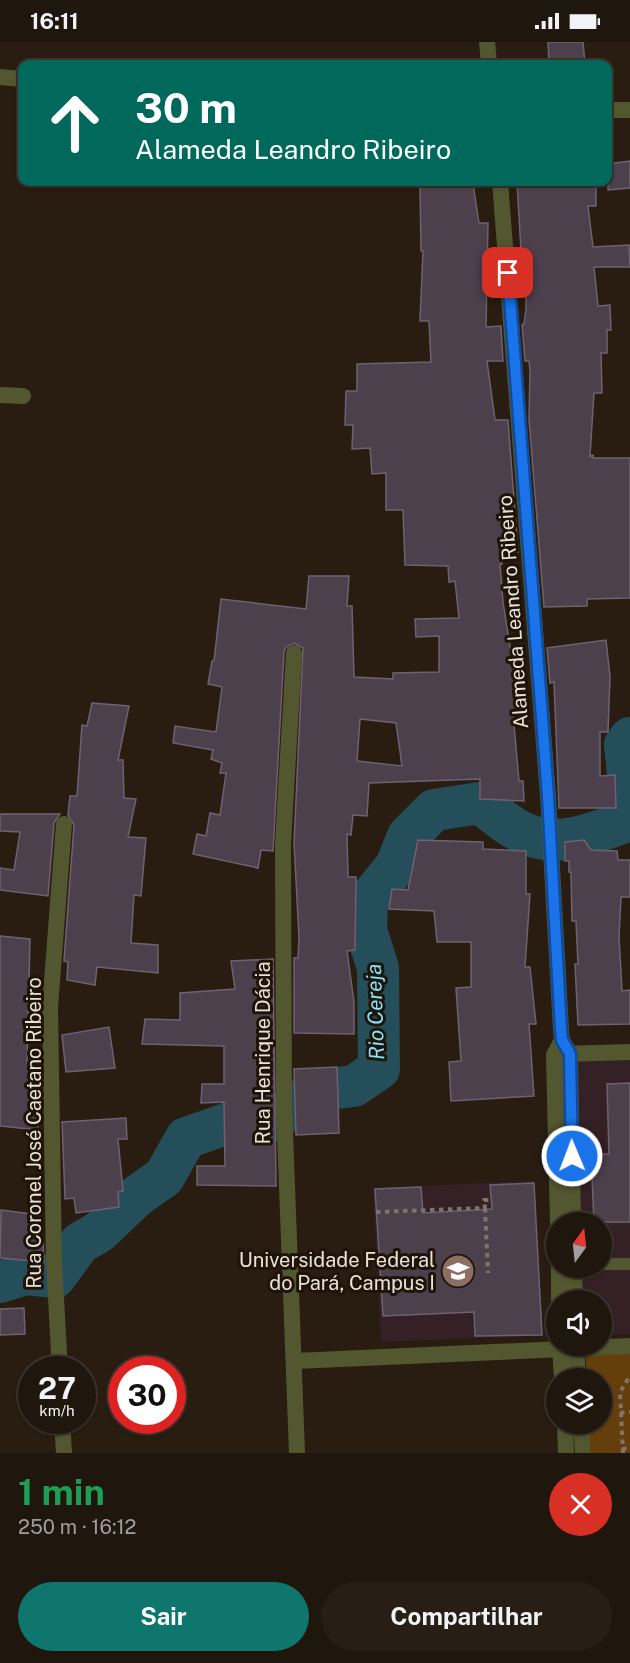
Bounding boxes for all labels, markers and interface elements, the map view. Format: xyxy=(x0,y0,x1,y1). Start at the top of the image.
text: 16:11 xyxy=(30,8,79,34)
text: 30 m xyxy=(135,83,237,132)
icon: ahead xyxy=(36,84,114,162)
text: Alameda Leandro Ribeiro xyxy=(135,133,451,165)
pin xyxy=(482,247,533,298)
icon: arrive xyxy=(491,256,524,289)
street label: Alameda Leandro Ribeiro xyxy=(493,494,533,730)
street label: Rua Henrique Dácia xyxy=(251,962,275,1144)
water label: Rio Cereja xyxy=(361,963,389,1061)
street label: Rua Coronel José Caetano Ribeiro xyxy=(22,977,46,1289)
position arrow xyxy=(540,1124,604,1188)
north arrow xyxy=(546,1212,612,1278)
map controls xyxy=(546,1212,612,1434)
place label: Universidade Federal do Pará, Campus I xyxy=(239,1248,435,1295)
school or university icon: Universidade Federal do Pará, Campus I xyxy=(440,1253,476,1289)
button: sound xyxy=(546,1290,612,1356)
speed limit sign: 30 xyxy=(108,1356,186,1434)
button: layers xyxy=(546,1368,612,1434)
text: 27 xyxy=(38,1370,76,1406)
text: km/h xyxy=(39,1402,75,1419)
text: 1 min xyxy=(18,1471,105,1513)
button: close xyxy=(549,1473,612,1536)
text: 250 m · 16:12 xyxy=(18,1515,136,1539)
button: Sair xyxy=(18,1582,309,1651)
button: Compartilhar xyxy=(321,1582,612,1651)

